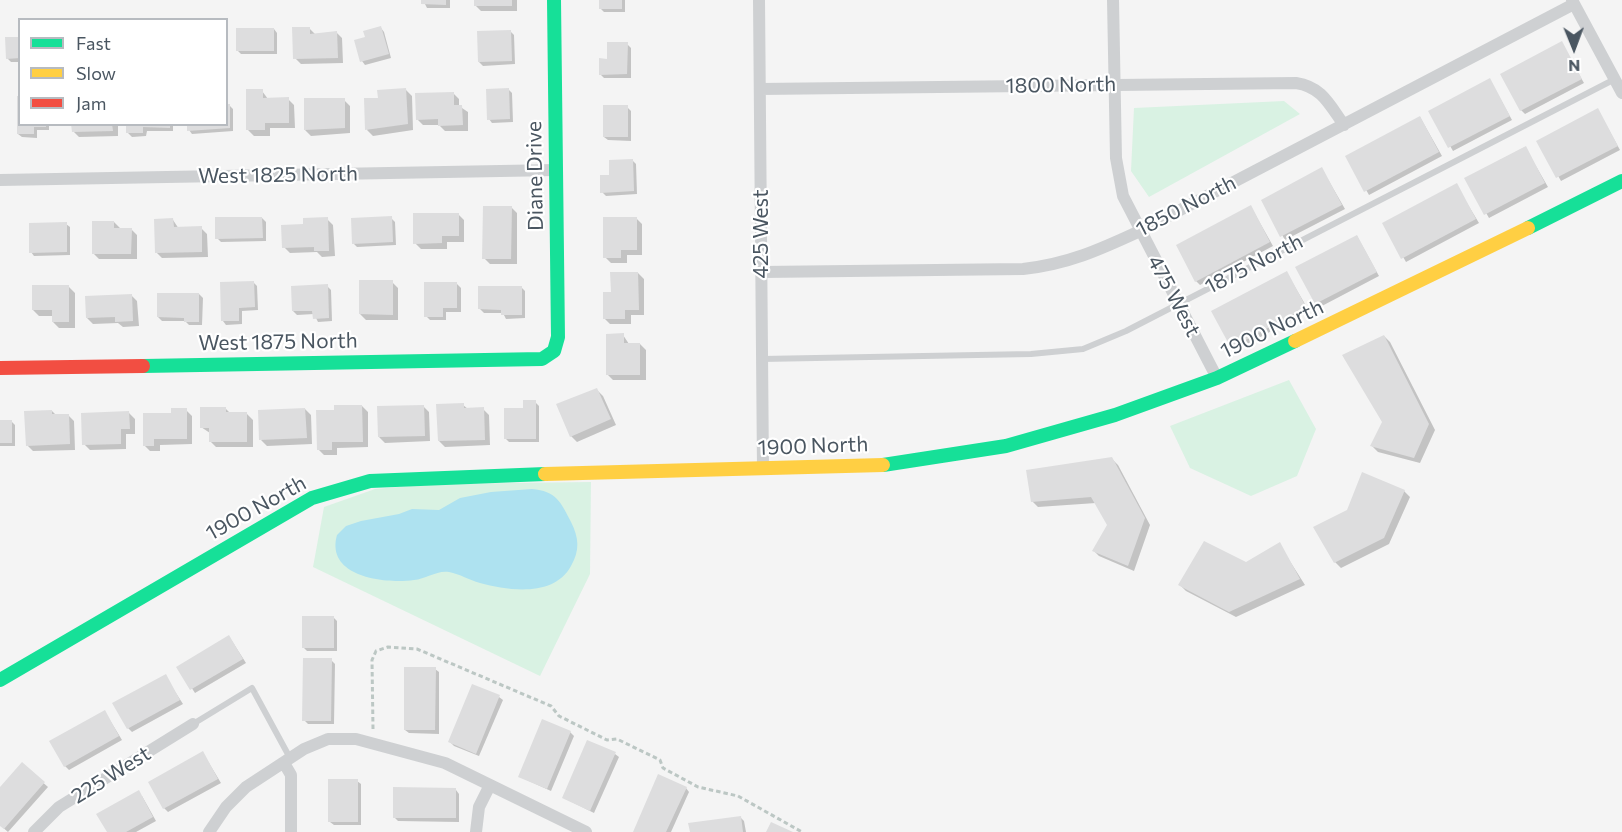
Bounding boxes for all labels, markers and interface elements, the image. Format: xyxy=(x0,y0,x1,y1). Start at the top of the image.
legend xyxy=(18,18,228,126)
north arrow xyxy=(1544,18,1604,78)
text: Fast xyxy=(76,32,111,54)
text: N xyxy=(1568,57,1580,76)
text: Slow xyxy=(76,62,116,84)
street label: 1800 North xyxy=(1006,71,1116,99)
text: Jam xyxy=(76,92,106,114)
street label: Diane Drive xyxy=(521,121,549,231)
street label: West 1825 North xyxy=(198,161,358,189)
street label: 1850 North xyxy=(1132,170,1240,242)
street label: 425 West xyxy=(748,189,774,279)
street label: 1875 North xyxy=(1201,229,1307,299)
street label: 475 West xyxy=(1142,251,1206,341)
street label: 1900 North xyxy=(1217,294,1327,364)
street label: West 1875 North xyxy=(198,328,358,356)
street label: 1900 North xyxy=(757,431,869,461)
street label: 1900 North xyxy=(202,470,310,546)
street label: 225 West xyxy=(67,741,155,809)

